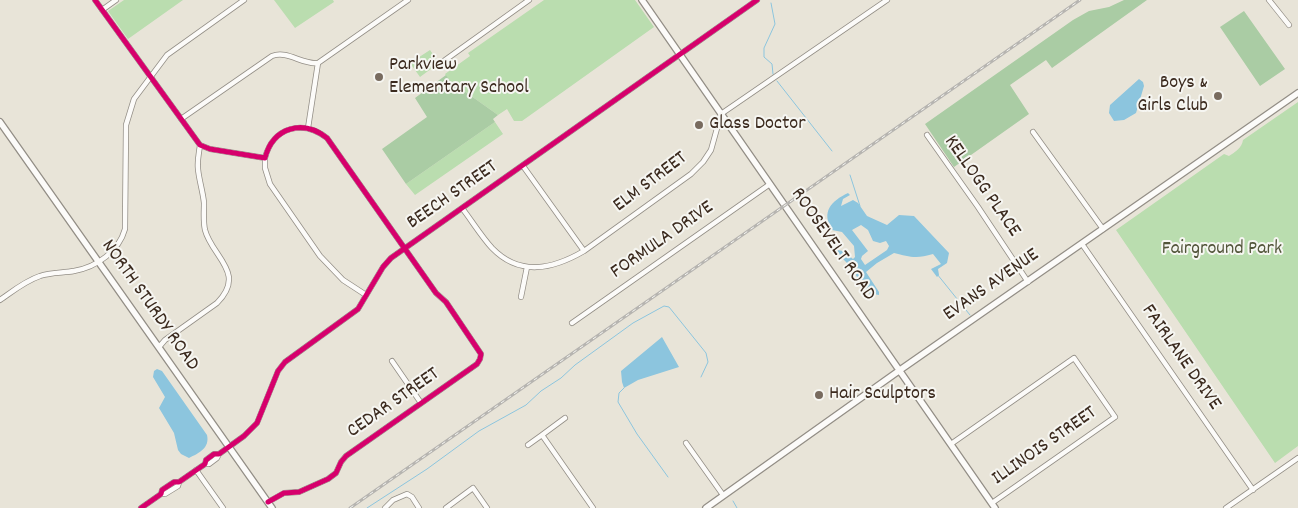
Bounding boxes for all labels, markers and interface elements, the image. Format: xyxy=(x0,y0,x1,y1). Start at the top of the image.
place label: Parkview Elementary School xyxy=(389,54,529,101)
marker: Parkview Elementary School xyxy=(373,71,385,83)
place label: Boys & Girls Club xyxy=(1137,72,1208,119)
marker: Boys & Girls Club xyxy=(1212,90,1224,102)
place label: Glass Doctor xyxy=(709,113,806,137)
marker: Glass Doctor xyxy=(693,119,705,131)
street label: KELLOGG PLACE xyxy=(937,132,1025,242)
street label: ELM STREET xyxy=(609,147,693,219)
street label: BEECH STREET xyxy=(403,156,503,236)
street label: ROOSEVELT ROAD xyxy=(784,184,880,306)
street label: FORMULA DRIVE xyxy=(607,197,719,285)
street label: NORTH STURDY ROAD xyxy=(95,236,203,376)
park label: Fairground Park xyxy=(1162,238,1282,262)
street label: EVANS AVENUE xyxy=(940,244,1044,328)
street label: FAIRLANE DRIVE xyxy=(1135,301,1225,415)
street label: CEDAR STREET xyxy=(343,363,445,445)
place label: Hair Sculptors xyxy=(829,383,936,407)
marker: Hair Sculptors xyxy=(813,389,825,401)
street label: ILLINOIS STREET xyxy=(988,402,1102,492)

